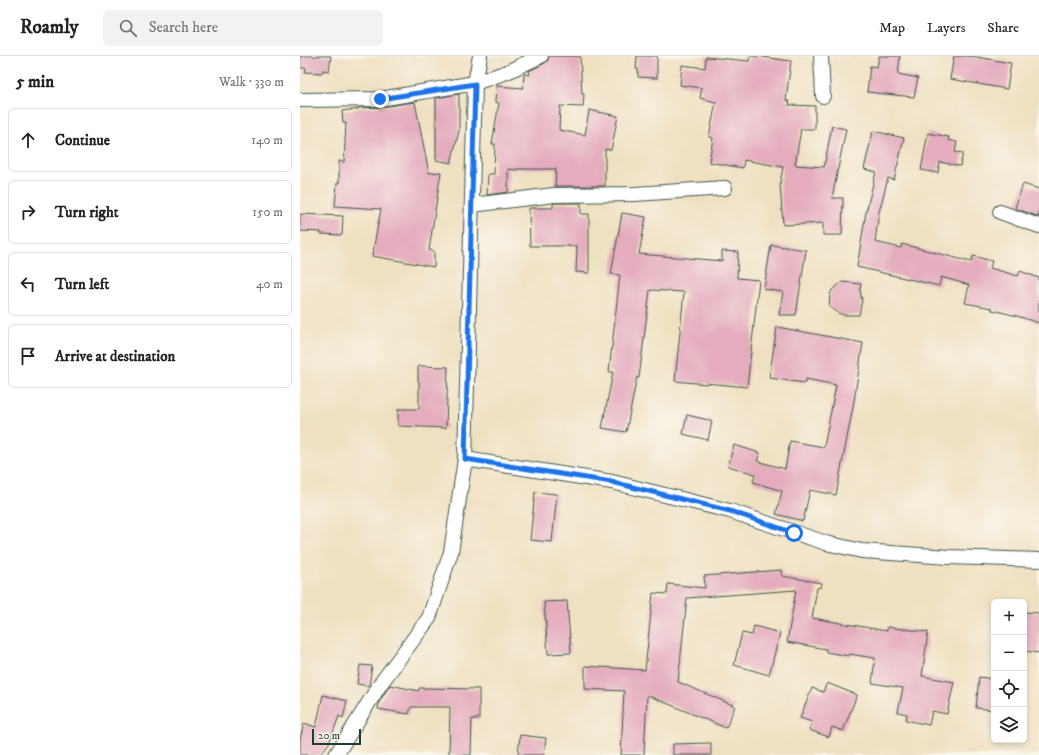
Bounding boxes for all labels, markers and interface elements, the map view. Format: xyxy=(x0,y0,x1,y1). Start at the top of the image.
search box xyxy=(103,10,383,46)
text: Roamly xyxy=(20,16,79,39)
icon: search xyxy=(117,17,139,39)
text: Search here xyxy=(149,18,218,37)
text: Map xyxy=(879,19,905,37)
text: Layers xyxy=(927,19,965,37)
text: Share xyxy=(987,19,1019,37)
text: 5 min xyxy=(16,71,54,93)
text: Walk · 330 m xyxy=(219,74,284,90)
route end xyxy=(371,90,389,108)
icon: ahead xyxy=(17,129,39,151)
text: Continue xyxy=(55,131,110,150)
text: 140 m xyxy=(251,132,283,148)
icon: right xyxy=(17,201,39,223)
text: Turn right xyxy=(55,203,118,222)
text: 150 m xyxy=(252,204,283,220)
icon: left xyxy=(17,273,39,295)
text: Turn left xyxy=(55,275,109,294)
text: 40 m xyxy=(256,276,283,292)
icon: arrive xyxy=(17,345,39,367)
text: Arrive at destination xyxy=(55,347,175,366)
route start xyxy=(785,524,803,542)
map controls xyxy=(991,599,1027,743)
button: + xyxy=(991,599,1027,635)
button: − xyxy=(991,635,1027,671)
button: locate xyxy=(991,671,1027,707)
button: layers xyxy=(991,707,1027,743)
scale bar xyxy=(312,727,361,746)
text: 20 m xyxy=(318,729,340,743)

